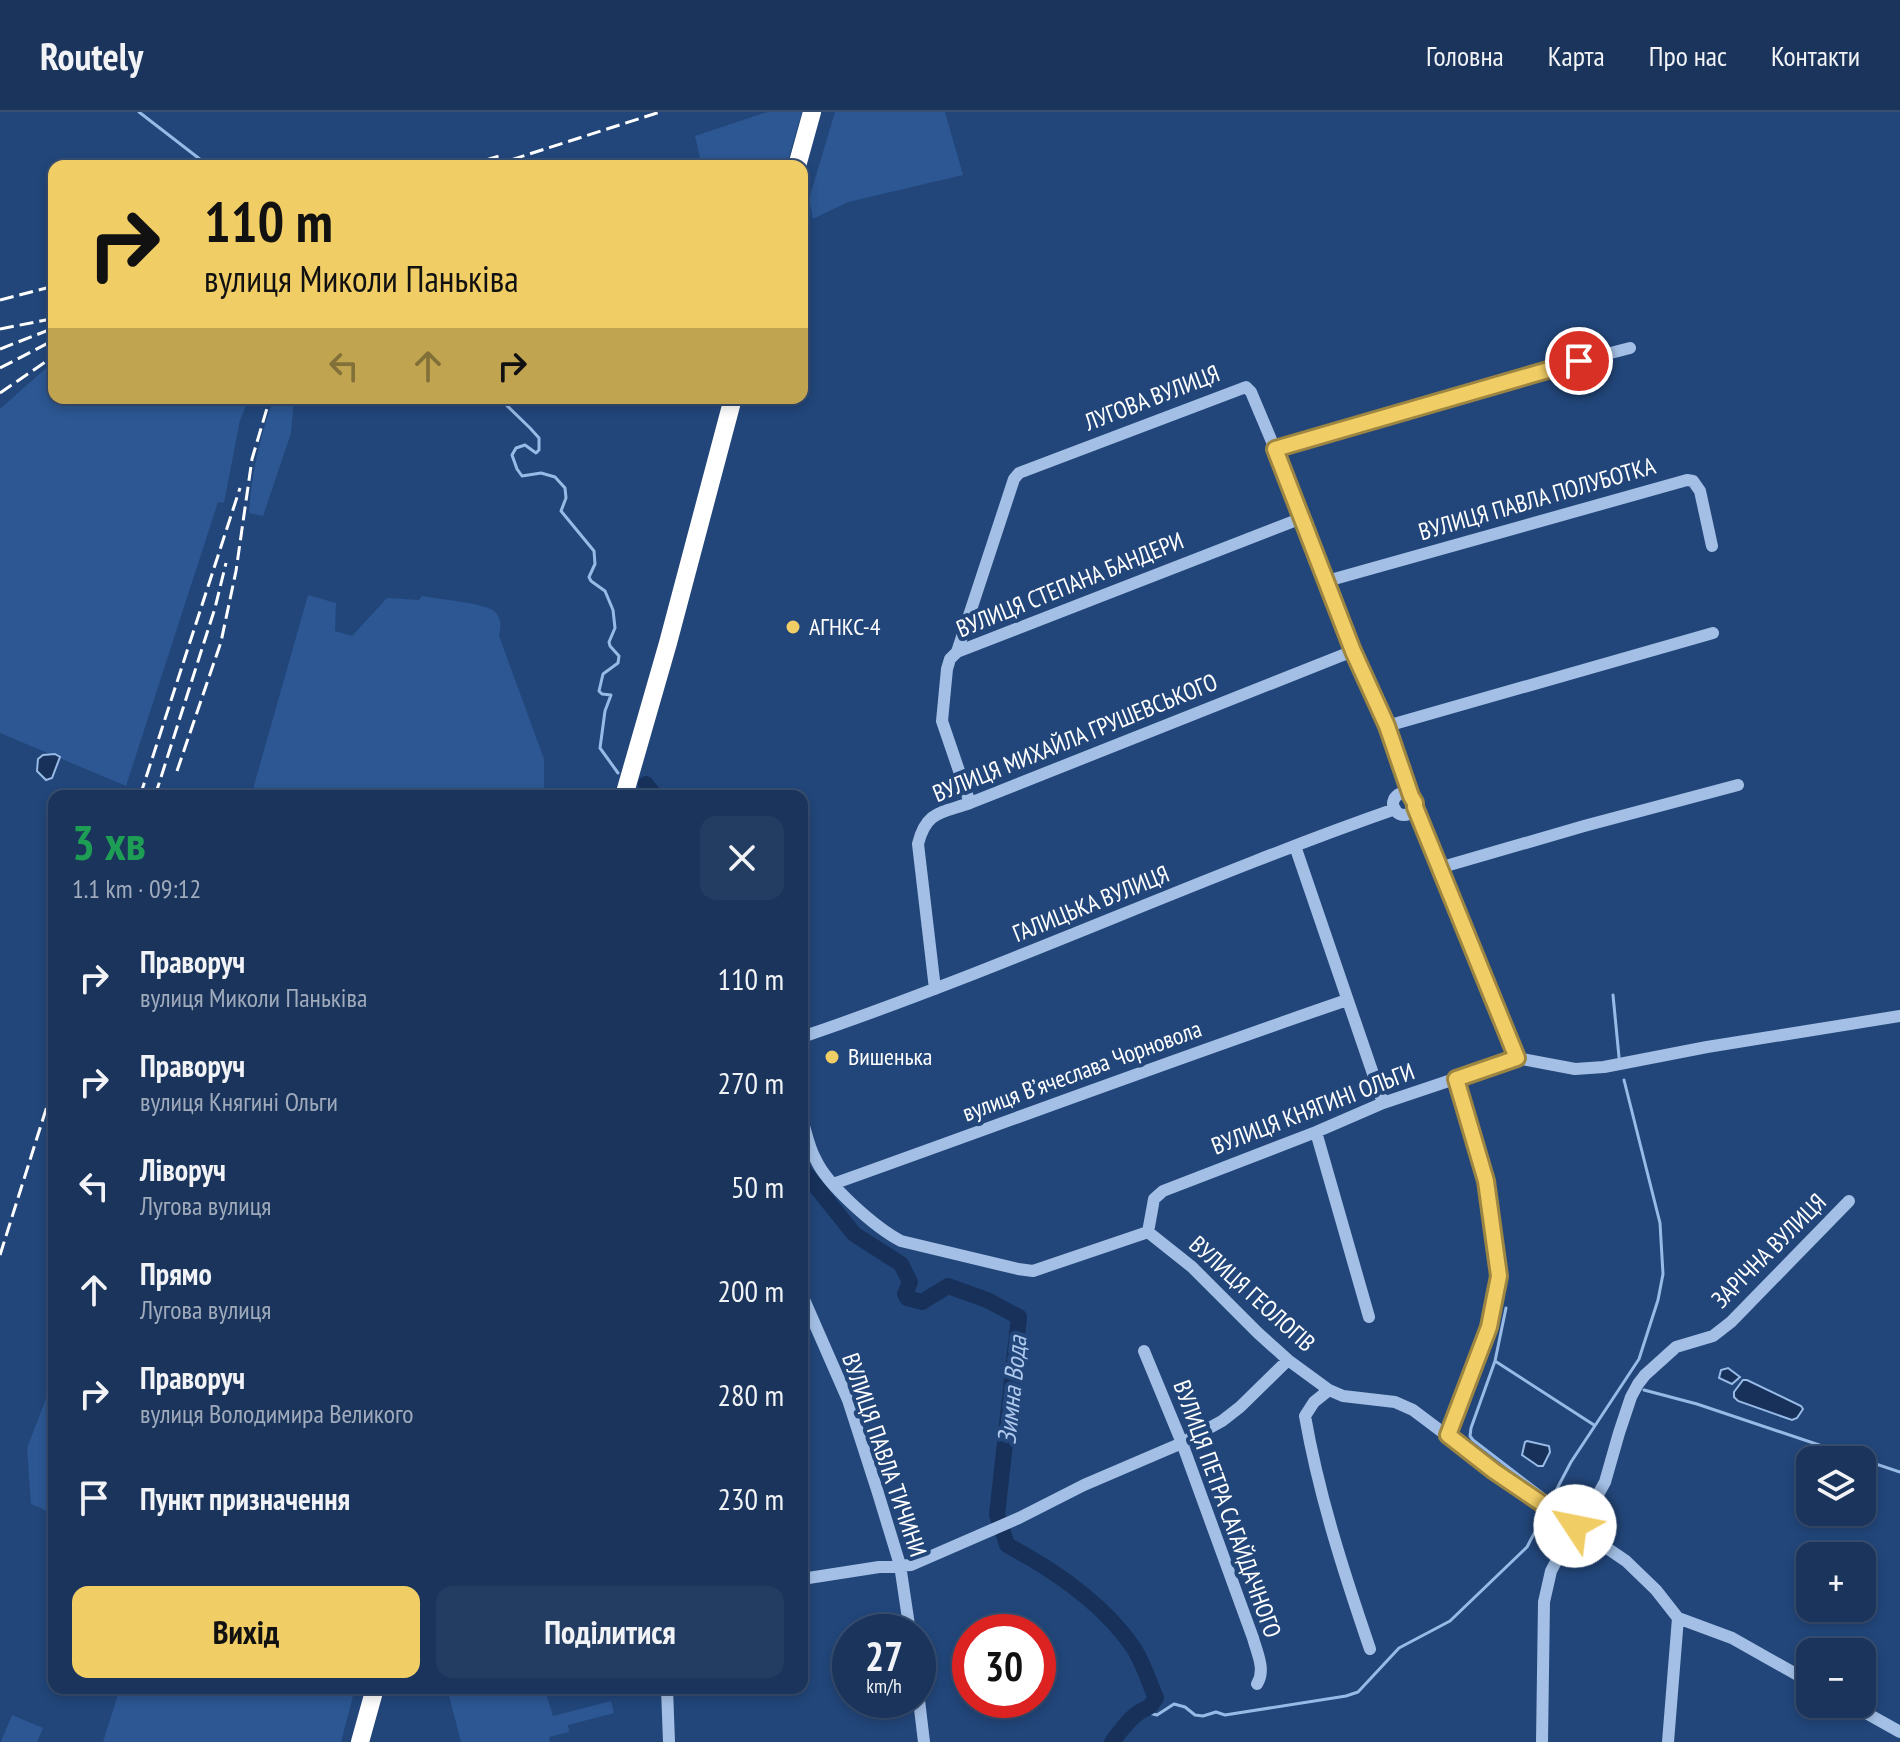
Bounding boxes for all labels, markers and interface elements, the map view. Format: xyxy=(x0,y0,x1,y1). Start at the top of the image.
text: Routely xyxy=(40,31,143,80)
text: Головна xyxy=(1426,37,1504,74)
text: Карта xyxy=(1548,37,1605,74)
text: Про нас xyxy=(1649,37,1727,74)
text: Контакти xyxy=(1771,37,1860,74)
text: 110 m xyxy=(204,185,333,257)
icon: right xyxy=(72,192,176,296)
text: вулиця Миколи Паньківа xyxy=(204,255,519,302)
pin xyxy=(1545,327,1613,395)
icon: arrive xyxy=(1557,339,1601,383)
icon: left xyxy=(322,344,366,388)
icon: ahead xyxy=(406,344,450,388)
icon: right xyxy=(490,344,534,388)
street label: ЛУГОВА ВУЛИЦЯ xyxy=(1079,358,1224,438)
street label: ВУЛИЦЯ ПАВЛА ПОЛУБОТКА xyxy=(1415,450,1659,547)
street label: ВУЛИЦЯ СТЕПАНА БАНДЕРИ xyxy=(952,525,1188,644)
place label: АГНКС-4 xyxy=(809,611,881,642)
marker: АГНКС-4 xyxy=(784,618,802,636)
street label: ВУЛИЦЯ МИХАЙЛА ГРУШЕВСЬКОГО xyxy=(928,666,1222,809)
text: 3 хв xyxy=(72,811,146,873)
button: close xyxy=(700,816,784,900)
street label: ГАЛИЦЬКА ВУЛИЦЯ xyxy=(1008,858,1174,949)
text: 1.1 km · 09:12 xyxy=(72,872,201,905)
text: Праворуч xyxy=(140,942,245,981)
icon: right xyxy=(72,956,116,1000)
text: 110 m xyxy=(718,959,784,998)
text: вулиця Миколи Паньківа xyxy=(140,981,367,1014)
street label: вулиця Вʼячеслава Чорновола xyxy=(958,1013,1206,1128)
place label: Вишенька xyxy=(848,1041,932,1072)
text: Праворуч xyxy=(140,1046,245,1085)
marker: Вишенька xyxy=(823,1048,841,1066)
street label: ВУЛИЦЯ КНЯГИНІ ОЛЬГИ xyxy=(1207,1056,1419,1162)
icon: right xyxy=(72,1060,116,1104)
text: 270 m xyxy=(718,1063,784,1102)
text: вулиця Княгині Ольги xyxy=(140,1085,338,1118)
text: Ліворуч xyxy=(140,1150,226,1189)
icon: left xyxy=(72,1164,116,1208)
text: 50 m xyxy=(731,1167,784,1206)
street label: ЗАРІЧНА ВУЛИЦЯ xyxy=(1705,1187,1833,1315)
text: Лугова вулиця xyxy=(140,1189,271,1222)
street label: ВУЛИЦЯ ГЕОЛОГІВ xyxy=(1183,1229,1322,1358)
text: Прямо xyxy=(140,1254,212,1293)
icon: ahead xyxy=(72,1268,116,1312)
text: 200 m xyxy=(718,1271,784,1310)
text: Лугова вулиця xyxy=(140,1293,271,1326)
water label: Зимна Вода xyxy=(989,1333,1034,1446)
street label: ВУЛИЦЯ ПАВЛА ТИЧИНИ xyxy=(835,1349,934,1561)
text: Праворуч xyxy=(140,1358,245,1397)
icon: right xyxy=(72,1372,116,1416)
text: 280 m xyxy=(718,1375,784,1414)
street label: ВУЛИЦЯ ПЕТРА САГАЙДАЧНОГО xyxy=(1166,1376,1289,1642)
text: вулиця Володимира Великого xyxy=(140,1397,414,1430)
map controls xyxy=(1796,1446,1876,1718)
button: layers xyxy=(1796,1446,1876,1526)
icon: arrive xyxy=(72,1476,116,1520)
text: Пункт призначення xyxy=(140,1479,350,1518)
text: 230 m xyxy=(718,1479,784,1518)
position arrow xyxy=(1533,1484,1617,1568)
button: + xyxy=(1796,1542,1876,1622)
button: Вихід xyxy=(72,1586,420,1678)
button: Поділитися xyxy=(436,1586,784,1678)
speed limit sign: 30 xyxy=(952,1614,1056,1718)
text: 27 xyxy=(865,1630,903,1682)
button: − xyxy=(1796,1638,1876,1718)
text: km/h xyxy=(866,1673,902,1699)

